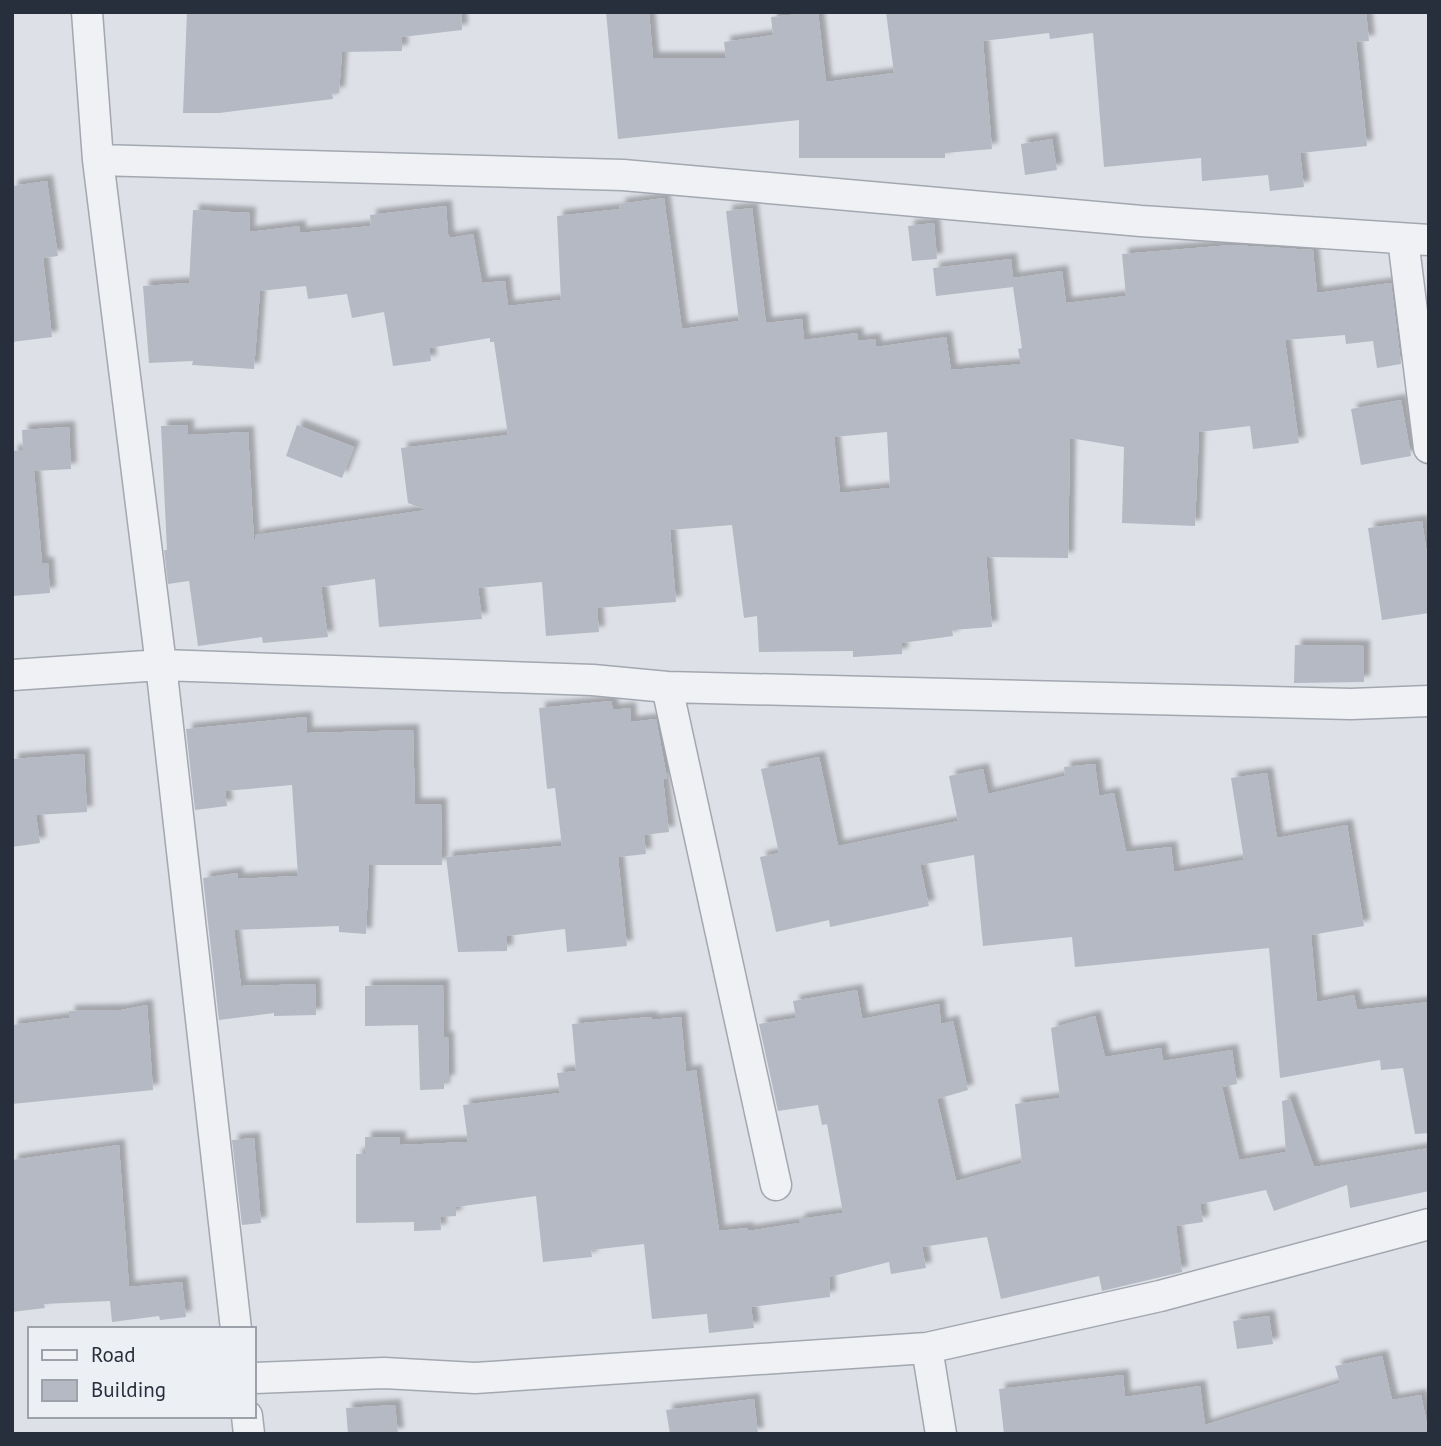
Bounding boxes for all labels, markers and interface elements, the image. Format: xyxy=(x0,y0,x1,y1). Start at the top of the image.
legend xyxy=(28,1327,256,1418)
text: Road xyxy=(91,1341,135,1368)
text: Building xyxy=(91,1376,166,1403)

